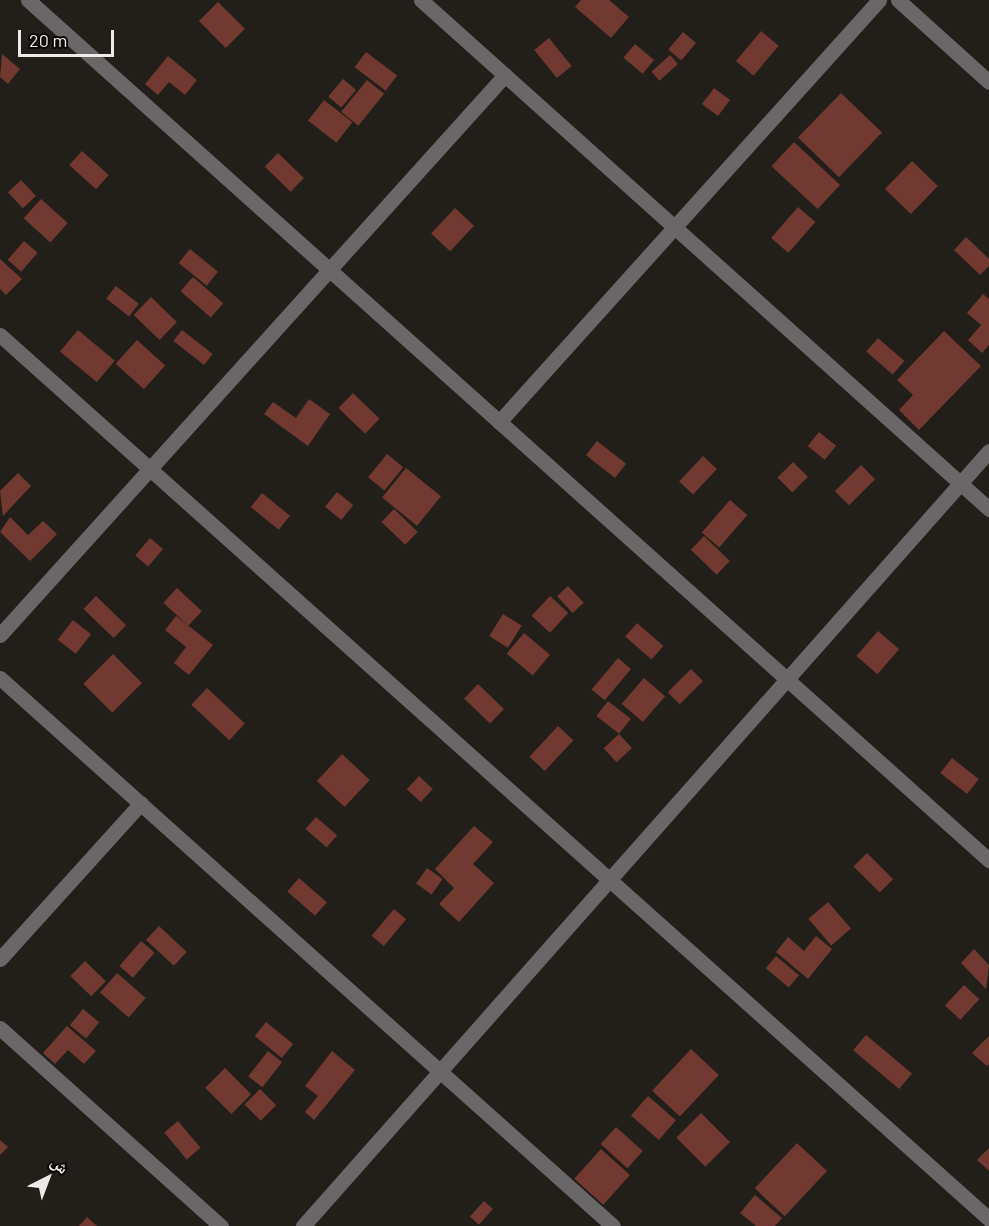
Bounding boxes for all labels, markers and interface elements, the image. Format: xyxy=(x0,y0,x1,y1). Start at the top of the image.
scale bar xyxy=(21,18,117,56)
text: 20 m xyxy=(29,29,67,51)
north arrow xyxy=(18,1148,78,1208)
text: ش xyxy=(48,1152,73,1177)

